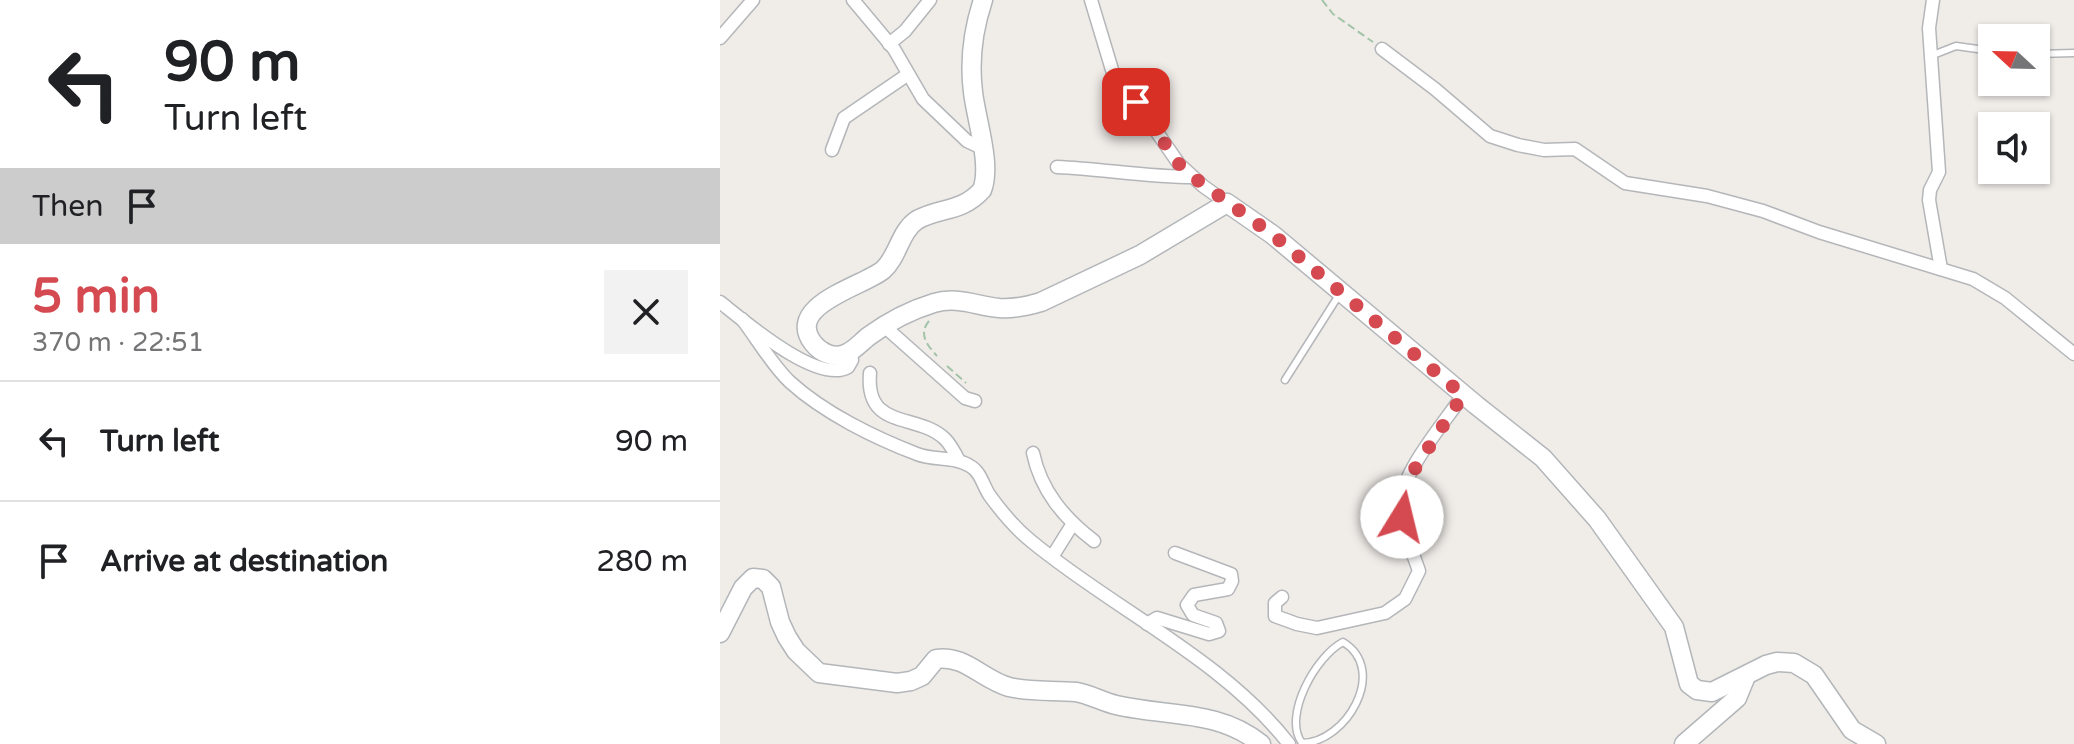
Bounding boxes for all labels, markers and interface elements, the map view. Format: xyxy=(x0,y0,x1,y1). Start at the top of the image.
north arrow xyxy=(1978,24,2050,96)
map controls xyxy=(1978,24,2050,184)
text: 90 m xyxy=(164,29,300,96)
icon: left xyxy=(32,32,136,136)
pin xyxy=(1102,68,1170,136)
icon: arrive xyxy=(1114,80,1158,124)
text: Turn left xyxy=(164,97,307,140)
button: sound xyxy=(1978,112,2050,184)
icon: arrive xyxy=(120,184,164,228)
text: Then xyxy=(32,188,104,225)
text: 5 min xyxy=(32,268,160,326)
button: close xyxy=(604,270,688,354)
text: 370 m · 22:51 xyxy=(32,327,204,358)
icon: left xyxy=(32,419,76,463)
text: Turn left xyxy=(100,423,219,460)
text: 90 m xyxy=(615,423,688,460)
position arrow xyxy=(1360,475,1444,559)
icon: arrive xyxy=(32,539,76,583)
text: Arrive at destination xyxy=(100,543,388,580)
text: 280 m xyxy=(596,543,688,580)

